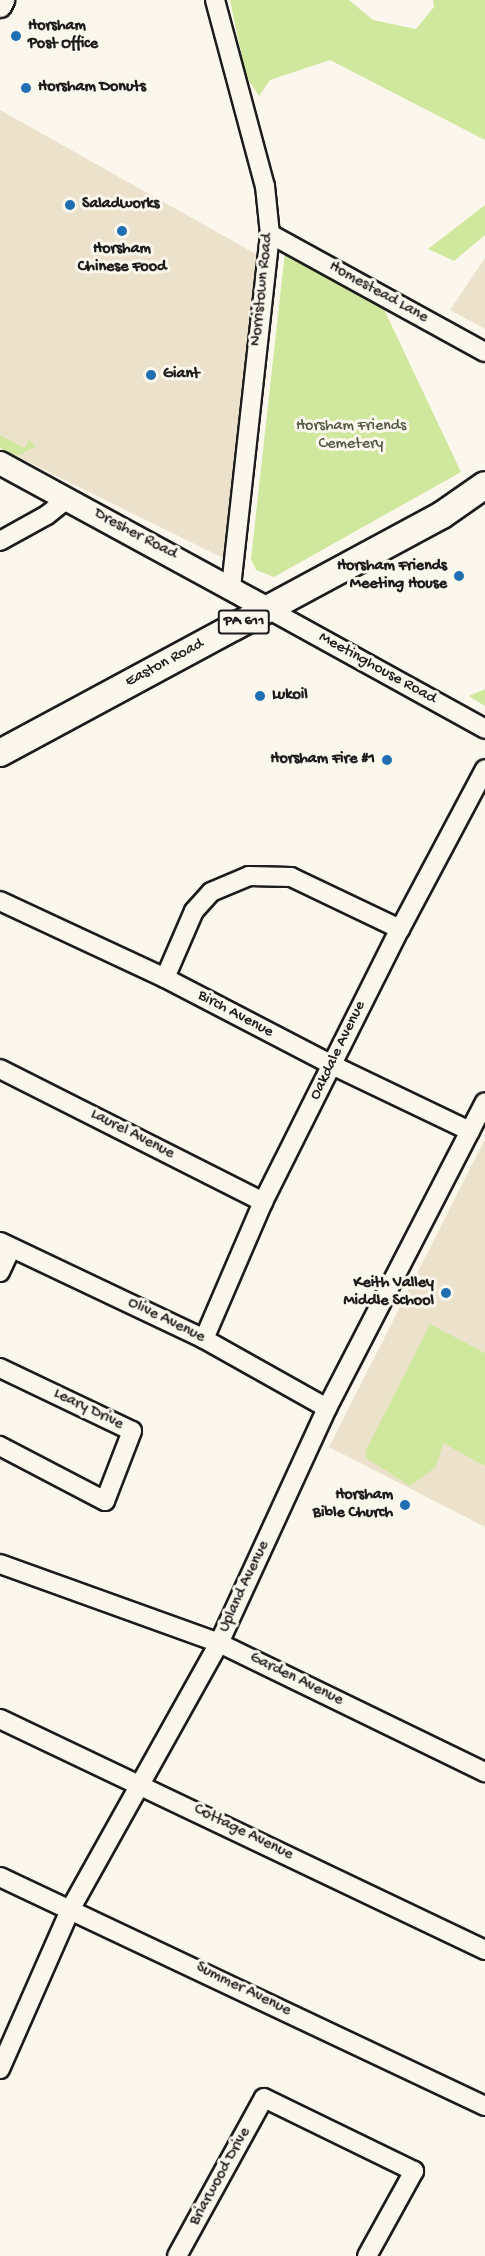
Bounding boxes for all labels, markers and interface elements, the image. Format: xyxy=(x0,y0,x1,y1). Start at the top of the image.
place label: Horsham Post Office xyxy=(28,17,98,55)
marker: Horsham Post Office xyxy=(9,29,23,43)
place label: Horsham Donuts xyxy=(38,78,146,98)
marker: Horsham Donuts xyxy=(19,81,33,95)
place label: Saladworks xyxy=(82,195,159,215)
marker: Saladworks xyxy=(63,198,77,212)
marker: Horsham Chinese Food xyxy=(115,224,129,238)
street label: Norristown Road xyxy=(248,233,278,347)
place label: Horsham Chinese Food xyxy=(78,240,166,278)
street label: Homestead Lane xyxy=(325,258,431,328)
place label: Giant xyxy=(163,365,200,385)
marker: Giant xyxy=(144,368,158,382)
park label: Horsham Friends Cemetery xyxy=(296,417,406,455)
street label: Dresher Road xyxy=(90,505,180,565)
place label: Horsham Friends Meeting House xyxy=(337,557,447,595)
marker: Horsham Friends Meeting House xyxy=(452,569,466,583)
road number: PA 611 xyxy=(217,610,271,634)
street label: Meetinghouse Road xyxy=(315,629,439,709)
street label: Easton Road xyxy=(123,635,207,693)
place label: Lukoil xyxy=(272,686,308,706)
marker: Lukoil xyxy=(253,689,267,703)
place label: Horsham Fire #1 xyxy=(270,750,375,770)
marker: Horsham Fire #1 xyxy=(380,753,394,767)
street label: Birch Avenue xyxy=(194,987,276,1043)
street label: Oakdale Avenue xyxy=(307,998,371,1104)
street label: Laurel Avenue xyxy=(87,1106,177,1164)
place label: Keith Valley Middle School xyxy=(344,1274,434,1312)
marker: Keith Valley Middle School xyxy=(439,1286,453,1300)
street label: Olive Avenue xyxy=(124,1294,208,1348)
street label: Leary Drive xyxy=(50,1385,126,1435)
place label: Horsham Bible Church xyxy=(313,1486,393,1524)
marker: Horsham Bible Church xyxy=(398,1498,412,1512)
street label: Upland Avenue xyxy=(216,1538,274,1636)
street label: Garden Avenue xyxy=(246,1649,346,1711)
street label: Cottage Avenue xyxy=(190,1801,296,1865)
street label: Summer Avenue xyxy=(192,1959,294,2021)
street label: Briarwood Drive xyxy=(186,2125,256,2229)

